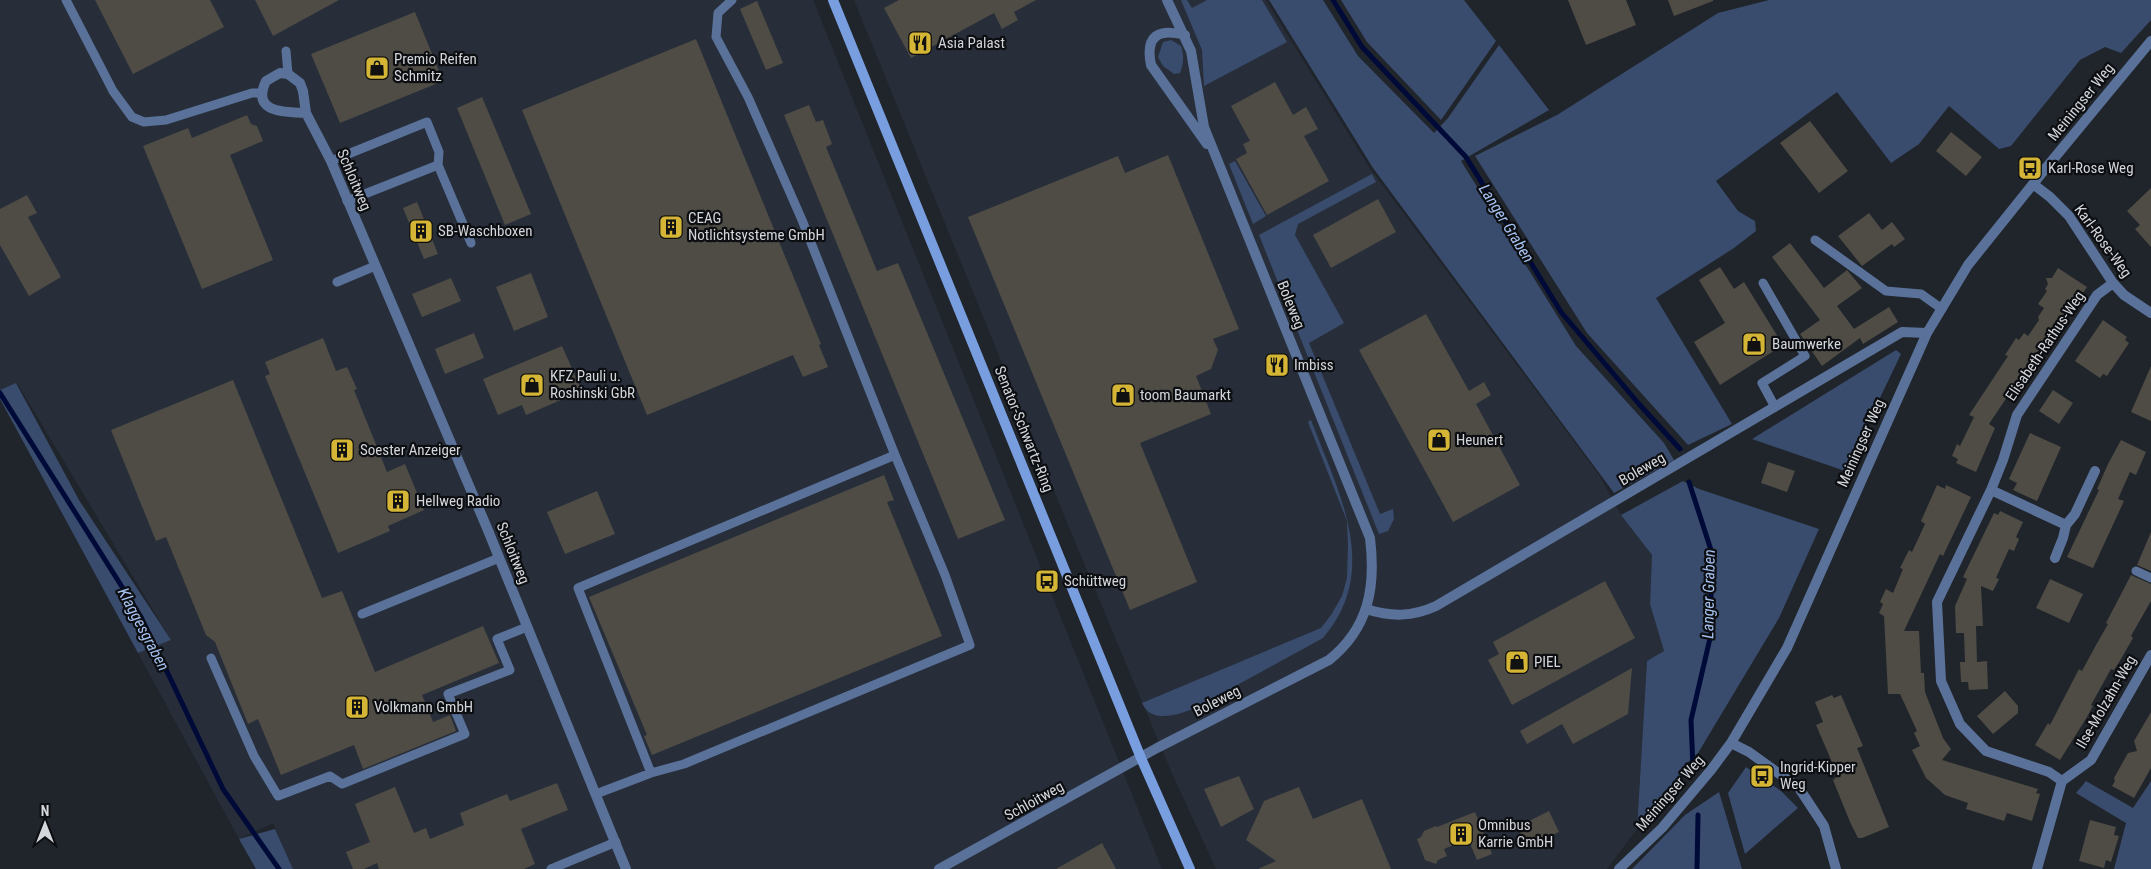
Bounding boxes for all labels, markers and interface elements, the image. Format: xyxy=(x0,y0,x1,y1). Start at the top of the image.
restaurant icon: Asia Palast xyxy=(907,30,933,56)
place label: Asia Palast xyxy=(938,34,1005,52)
place label: Premio Reifen Schmitz xyxy=(394,50,477,85)
shop icon: Premio Reifen Schmitz xyxy=(364,55,390,81)
street label: Meiningser Weg xyxy=(2044,60,2118,144)
street label: Schloitweg xyxy=(333,147,375,213)
bus stop icon: Karl-Rose Weg xyxy=(2017,155,2043,181)
place label: Karl-Rose Weg xyxy=(2048,159,2134,177)
water label: Langer Graben xyxy=(1475,180,1538,266)
street label: Karl-Rose-Weg xyxy=(2070,201,2136,281)
place label: CEAG Notlichtsysteme GmbH xyxy=(688,209,825,244)
building icon: CEAG Notlichtsysteme GmbH xyxy=(658,214,684,240)
building icon: SB-Waschboxen xyxy=(408,218,434,244)
place label: SB-Waschboxen xyxy=(438,222,533,240)
street label: Boleweg xyxy=(1273,278,1309,332)
street label: Elisabeth-Rathus-Weg xyxy=(2002,288,2088,404)
shop icon: Baumwerke xyxy=(1741,331,1767,357)
place label: Baumwerke xyxy=(1772,335,1841,353)
restaurant icon: Imbiss xyxy=(1264,352,1290,378)
place label: Imbiss xyxy=(1294,356,1334,374)
street label: Senator-Schwartz-Ring xyxy=(991,363,1057,495)
place label: KFZ Pauli u. Roshinski GbR xyxy=(550,367,635,402)
shop icon: KFZ Pauli u. Roshinski GbR xyxy=(519,372,545,398)
shop icon: toom Baumarkt xyxy=(1110,382,1136,408)
place label: toom Baumarkt xyxy=(1140,386,1231,404)
street label: Meiningser Weg xyxy=(1834,396,1888,490)
shop icon: Heunert xyxy=(1426,427,1452,453)
place label: Heunert xyxy=(1456,431,1503,449)
building icon: Soester Anzeiger xyxy=(329,437,355,463)
place label: Soester Anzeiger xyxy=(360,441,461,459)
street label: Boleweg xyxy=(1616,449,1668,489)
building icon: Hellweg Radio xyxy=(385,488,411,514)
place label: Hellweg Radio xyxy=(416,492,500,510)
street label: Schloitweg xyxy=(492,520,534,586)
water label: Langer Graben xyxy=(1698,549,1719,639)
bus stop icon: Schüttweg xyxy=(1034,568,1060,594)
place label: Schüttweg xyxy=(1064,572,1126,590)
water label: Klaggesgraben xyxy=(114,585,173,674)
shop icon: PIEL xyxy=(1504,649,1530,675)
street label: Ilse-Molzahn-Weg xyxy=(2072,652,2140,752)
place label: PIEL xyxy=(1534,653,1561,671)
street label: Boleweg xyxy=(1190,682,1244,720)
building icon: Volkmann GmbH xyxy=(344,694,370,720)
place label: Volkmann GmbH xyxy=(374,698,473,716)
street label: Meiningser Weg xyxy=(1632,751,1708,835)
place label: Ingrid-Kipper Weg xyxy=(1780,758,1856,793)
bus stop icon: Ingrid-Kipper Weg xyxy=(1749,763,1775,789)
street label: Schloitweg xyxy=(1001,777,1067,825)
north arrow xyxy=(20,799,70,849)
text: N xyxy=(41,803,49,819)
place label: Omnibus Karrie GmbH xyxy=(1478,816,1553,851)
building icon: Omnibus Karrie GmbH xyxy=(1448,821,1474,847)

